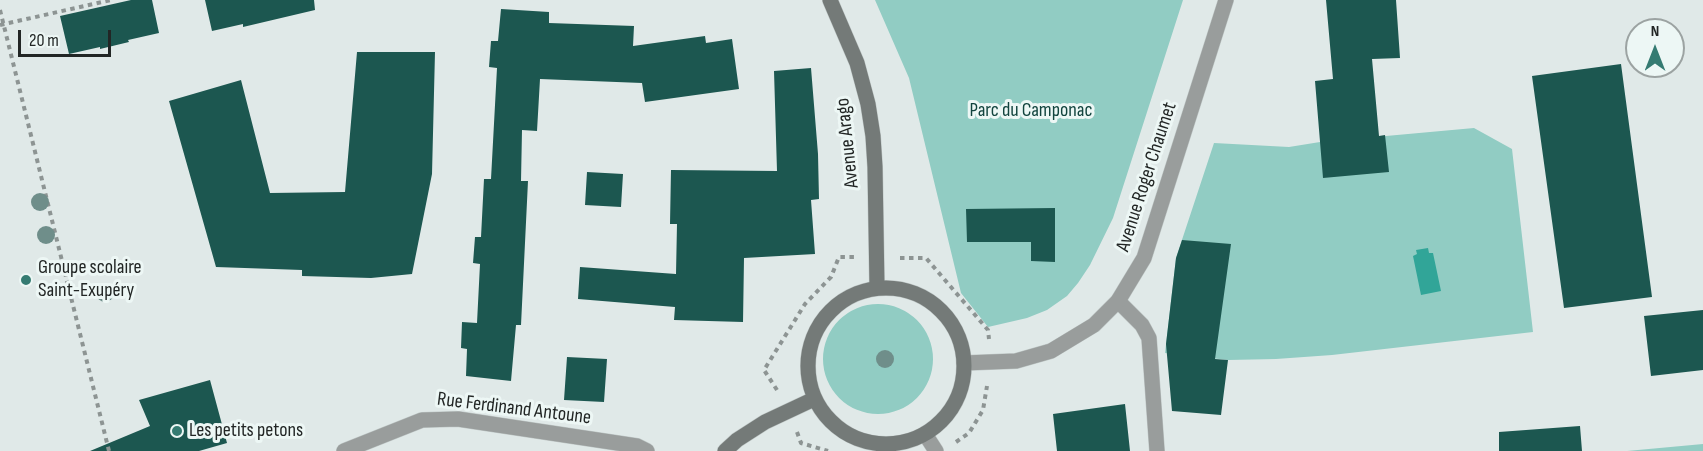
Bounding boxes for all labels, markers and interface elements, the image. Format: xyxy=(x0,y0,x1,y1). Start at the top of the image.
scale bar xyxy=(21,18,114,56)
north arrow xyxy=(1625,18,1685,78)
text: N xyxy=(1651,22,1659,41)
text: 20 m xyxy=(29,30,59,51)
street label: Avenue Arago xyxy=(831,97,865,189)
park label: Parc du Camponac xyxy=(969,99,1093,123)
street label: Avenue Roger Chaumet xyxy=(1112,99,1182,255)
place label: Groupe scolaire Saint-Exupéry xyxy=(38,256,142,303)
marker: Groupe scolaire Saint-Exupéry xyxy=(19,273,33,287)
street label: Rue Ferdinand Antoune xyxy=(436,388,592,430)
place label: Les petits petons xyxy=(189,419,303,443)
marker: Les petits petons xyxy=(170,424,184,438)

